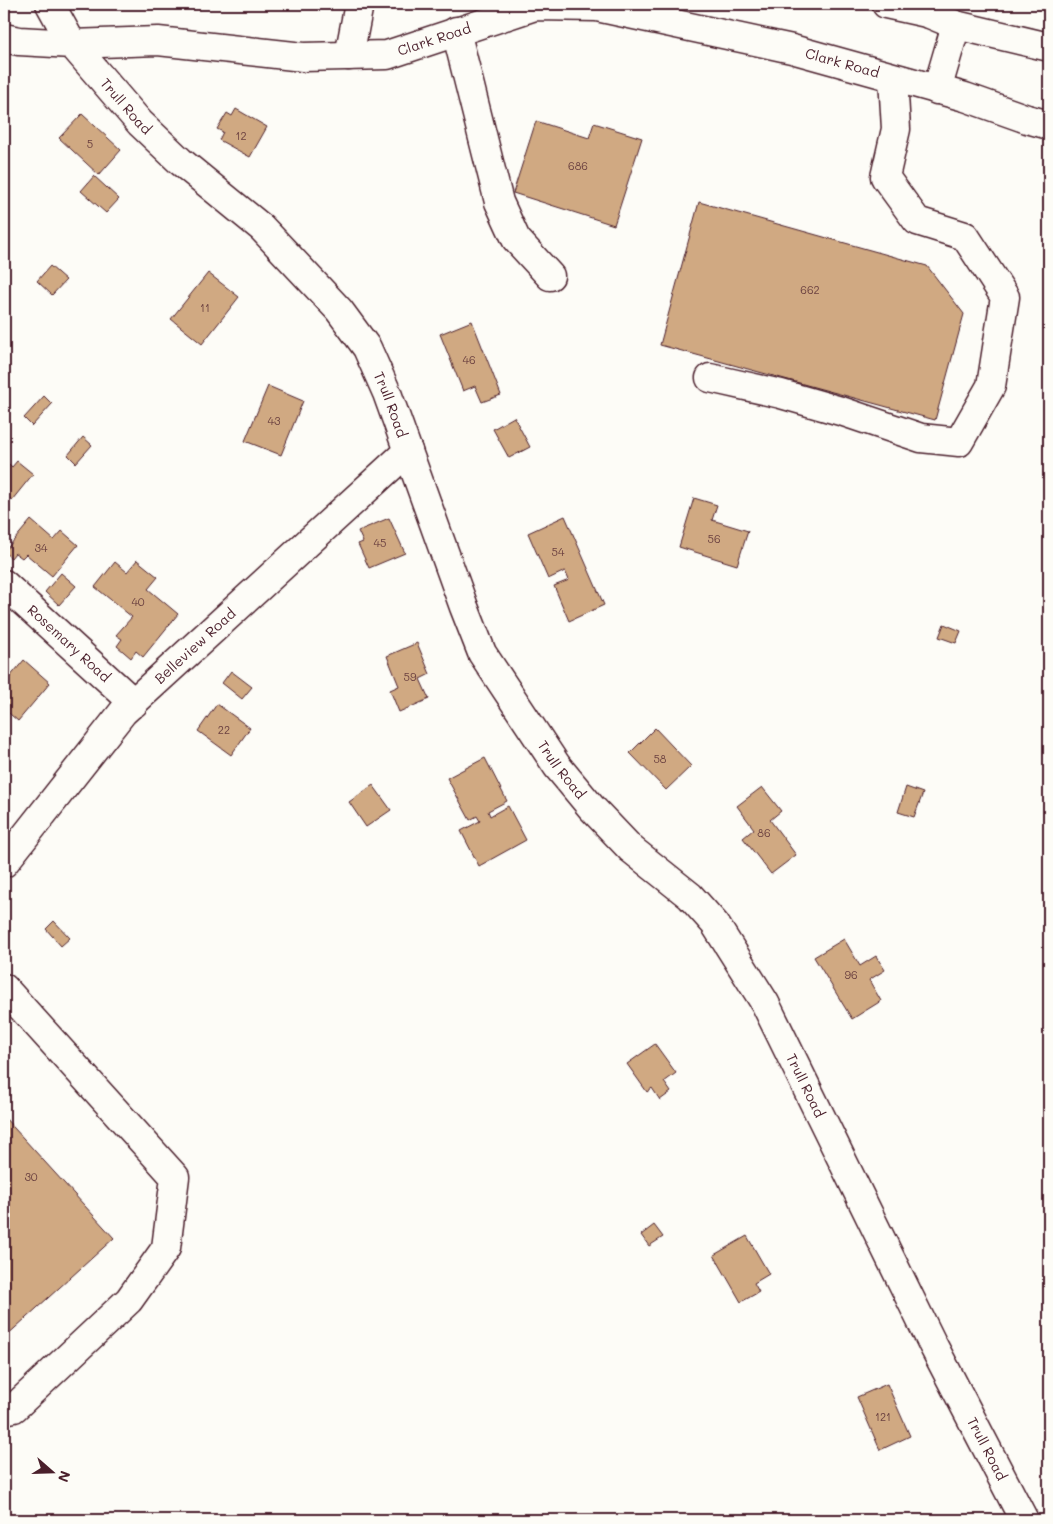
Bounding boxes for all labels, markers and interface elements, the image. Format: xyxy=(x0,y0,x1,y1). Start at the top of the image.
street label: Clark Road xyxy=(395,18,473,60)
street label: Clark Road xyxy=(803,43,882,82)
street label: Trull Road xyxy=(96,74,156,138)
house number: 12 xyxy=(235,128,247,143)
house number: 5 xyxy=(87,136,93,151)
house number: 686 xyxy=(568,158,588,173)
house number: 662 xyxy=(800,282,820,297)
house number: 11 xyxy=(200,300,210,315)
house number: 46 xyxy=(462,352,476,367)
street label: Trull Road xyxy=(370,369,412,440)
house number: 43 xyxy=(268,413,281,428)
house number: 56 xyxy=(707,531,721,546)
house number: 45 xyxy=(374,535,386,550)
house number: 34 xyxy=(35,540,48,555)
house number: 54 xyxy=(552,544,565,559)
house number: 40 xyxy=(131,594,145,609)
street label: Rosemary Road xyxy=(24,600,115,686)
street label: Belleview Road xyxy=(150,604,239,688)
house number: 59 xyxy=(404,669,417,684)
house number: 22 xyxy=(218,722,230,737)
street label: Trull Road xyxy=(534,736,590,803)
house number: 58 xyxy=(653,751,667,766)
house number: 86 xyxy=(757,825,771,840)
house number: 96 xyxy=(844,967,858,982)
street label: Trull Road xyxy=(782,1050,830,1121)
house number: 30 xyxy=(24,1169,38,1184)
house number: 121 xyxy=(875,1409,891,1424)
street label: Trull Road xyxy=(963,1414,1012,1484)
north arrow xyxy=(28,1446,78,1496)
text: N xyxy=(54,1468,75,1485)

